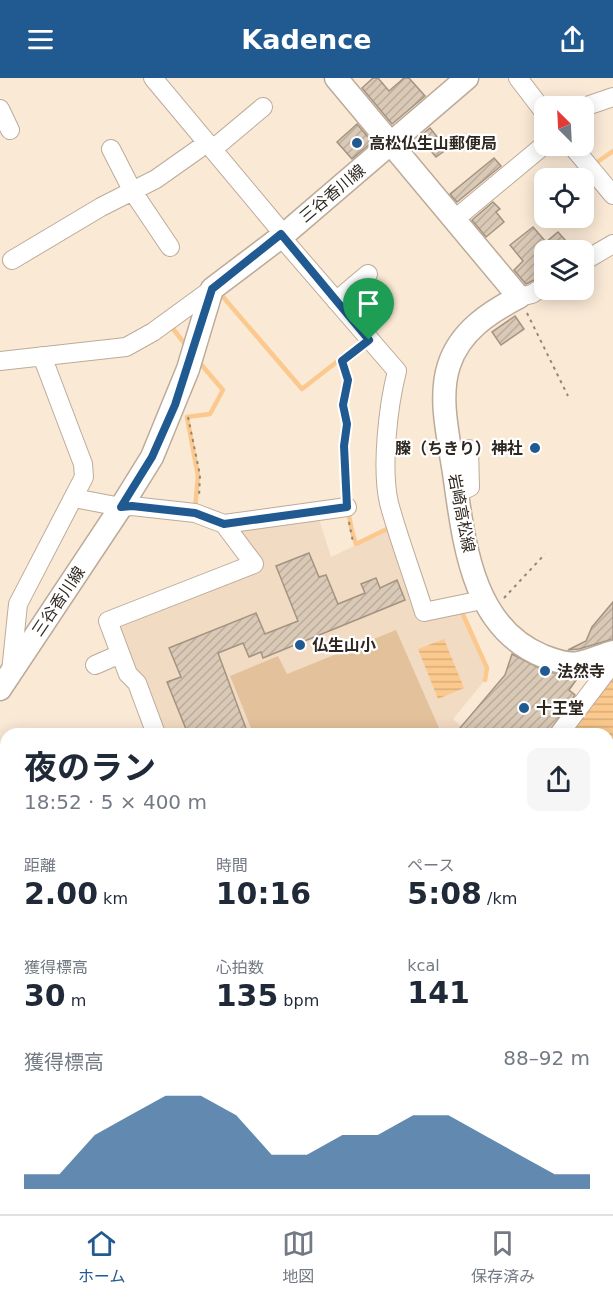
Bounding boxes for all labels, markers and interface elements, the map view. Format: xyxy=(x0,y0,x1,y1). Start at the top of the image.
icon: menu xyxy=(24,23,57,56)
icon: share xyxy=(556,23,589,56)
text: Kadence xyxy=(241,24,372,55)
north arrow xyxy=(534,96,594,156)
map controls xyxy=(534,96,594,300)
place label: 高松仏生山郵便局 xyxy=(369,134,497,153)
marker: 高松仏生山郵便局 xyxy=(350,136,364,150)
street label: 三谷香川線 xyxy=(296,160,369,226)
button: locate xyxy=(534,168,594,228)
button: layers xyxy=(534,240,594,300)
pin xyxy=(343,278,394,340)
icon: arrive xyxy=(352,287,385,320)
place label: 榺（ちきり）神社 xyxy=(395,439,523,458)
marker: 榺（ちきり）神社 xyxy=(528,441,542,455)
street label: 岩崎高松線 xyxy=(445,472,478,554)
street label: 三谷香川線 xyxy=(28,563,89,640)
place label: 仏生山小 xyxy=(312,636,376,655)
marker: 仏生山小 xyxy=(293,638,307,652)
place label: 法然寺 xyxy=(557,662,605,681)
marker: 法然寺 xyxy=(538,664,552,678)
place label: 十王堂 xyxy=(536,699,584,718)
marker: 十王堂 xyxy=(517,701,531,715)
text: 夜のラン xyxy=(24,748,156,787)
button: share xyxy=(527,748,590,811)
text: 18:52 · 5 × 400 m xyxy=(24,790,207,814)
text: 距離 xyxy=(24,856,56,875)
text: 時間 xyxy=(216,856,248,875)
text: ペース xyxy=(407,856,455,875)
text: 2.00 xyxy=(24,876,98,911)
text: 10:16 xyxy=(216,876,311,911)
text: 5:08 xyxy=(407,876,482,911)
text: km xyxy=(98,889,128,908)
text: /km xyxy=(482,889,517,908)
text: kcal xyxy=(407,956,440,975)
text: 獲得標高 xyxy=(24,958,88,977)
text: 心拍数 xyxy=(216,958,264,977)
text: 141 xyxy=(407,975,470,1010)
text: 30 xyxy=(24,978,66,1013)
text: 135 xyxy=(216,978,278,1013)
text: m xyxy=(66,991,86,1010)
text: bpm xyxy=(278,991,319,1010)
text: 88–92 m xyxy=(503,1046,590,1070)
text: 獲得標高 xyxy=(24,1050,104,1074)
tab: ホーム xyxy=(78,1227,126,1287)
tab: 地図 xyxy=(282,1227,315,1287)
tab: 保存済み xyxy=(471,1227,535,1287)

